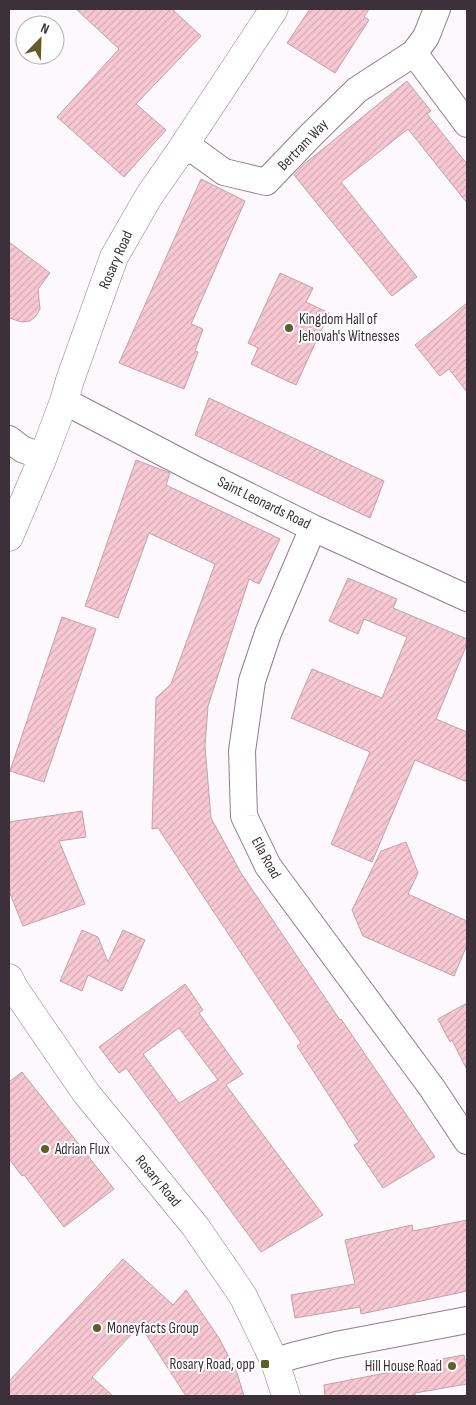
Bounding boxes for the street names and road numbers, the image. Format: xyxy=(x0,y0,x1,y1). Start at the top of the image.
street label: Bertram Way xyxy=(274,115,332,175)
street label: Rosary Road xyxy=(95,228,137,292)
street label: Saint Leonards Road xyxy=(214,472,314,534)
street label: Ella Road xyxy=(247,834,285,882)
street label: Rosary Road xyxy=(131,1151,185,1211)

